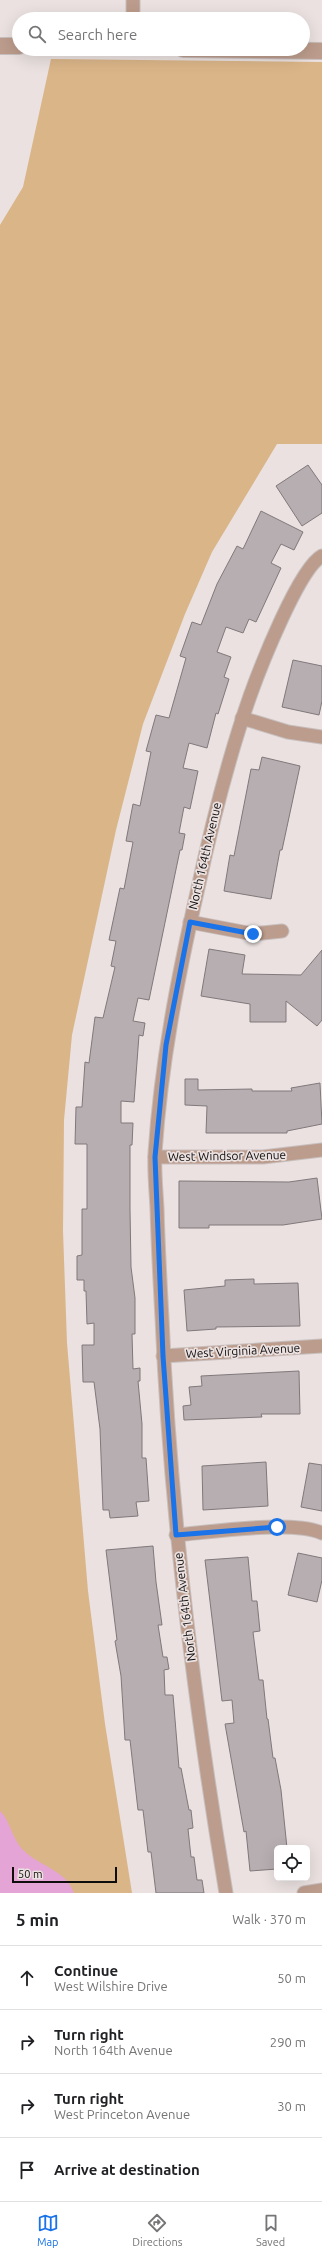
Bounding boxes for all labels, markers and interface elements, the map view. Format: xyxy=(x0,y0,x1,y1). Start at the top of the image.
search box xyxy=(12,12,310,56)
icon: search xyxy=(26,23,48,45)
text: Search here xyxy=(58,26,137,43)
street label: North 164th Avenue xyxy=(186,801,223,911)
route end xyxy=(244,925,262,943)
street label: West Windsor Avenue xyxy=(168,1148,286,1163)
street label: West Virginia Avenue xyxy=(185,1341,301,1360)
route start xyxy=(268,1518,286,1536)
street label: North 164th Avenue xyxy=(171,1552,198,1662)
map controls xyxy=(274,1845,310,1881)
button: locate xyxy=(274,1845,310,1881)
scale bar xyxy=(12,1865,117,1884)
text: 50 m xyxy=(18,1868,42,1880)
text: 5 min xyxy=(16,1910,59,1929)
text: Walk · 370 m xyxy=(232,1912,306,1926)
text: Continue xyxy=(54,1962,118,1979)
icon: ahead xyxy=(16,1967,38,1989)
text: 50 m xyxy=(277,1971,306,1985)
text: West Wilshire Drive xyxy=(54,1979,168,1993)
text: Turn right xyxy=(54,2026,124,2043)
icon: right xyxy=(16,2031,38,2053)
text: 290 m xyxy=(270,2035,306,2049)
text: North 164th Avenue xyxy=(54,2043,173,2057)
text: Turn right xyxy=(54,2090,124,2107)
icon: right xyxy=(16,2095,38,2117)
text: 30 m xyxy=(277,2099,306,2113)
text: West Princeton Avenue xyxy=(54,2107,190,2121)
icon: arrive xyxy=(16,2159,38,2181)
text: Arrive at destination xyxy=(54,2161,200,2178)
tab: Map xyxy=(37,2212,59,2248)
tab: Directions xyxy=(132,2212,182,2248)
tab: Saved xyxy=(256,2212,285,2248)

